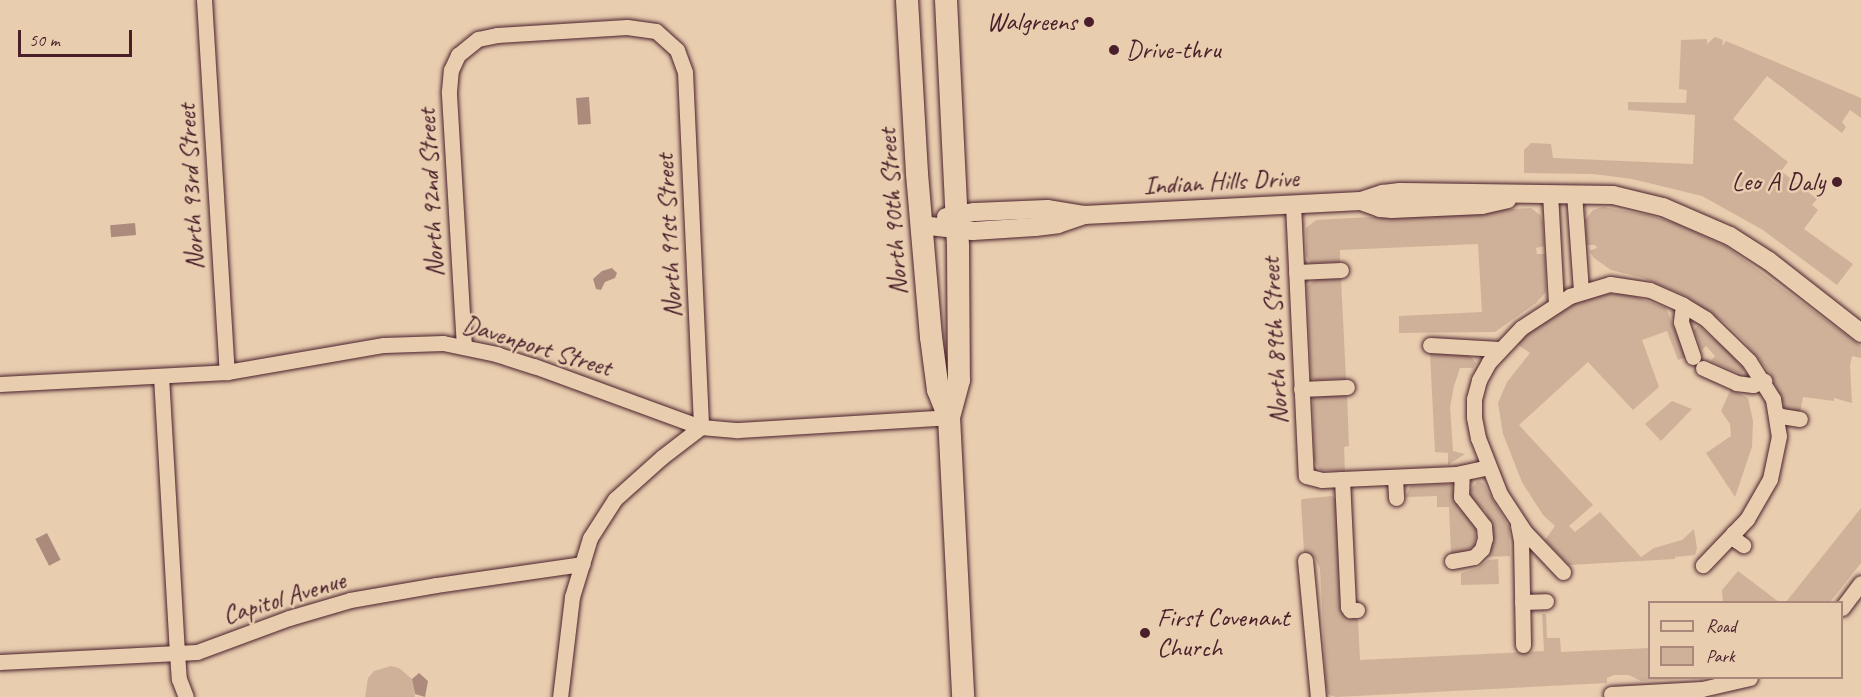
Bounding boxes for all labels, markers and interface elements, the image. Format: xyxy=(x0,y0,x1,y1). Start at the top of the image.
place label: Walgreens xyxy=(986,6,1077,38)
marker: Walgreens xyxy=(1082,15,1096,29)
scale bar xyxy=(21,18,135,56)
text: 50 m xyxy=(29,29,60,51)
place label: Drive-thru xyxy=(1126,34,1221,66)
marker: Drive-thru xyxy=(1107,43,1121,57)
street label: North 93rd Street xyxy=(171,103,211,271)
street label: North 92nd Street xyxy=(411,108,451,278)
street label: North 90th Street xyxy=(872,127,914,297)
street label: North 91st Street xyxy=(649,153,689,319)
street label: Indian Hills Drive xyxy=(1142,162,1300,202)
place label: Leo A Daly xyxy=(1731,166,1825,198)
marker: Leo A Daly xyxy=(1830,175,1844,189)
street label: North 89th Street xyxy=(1255,257,1295,425)
street label: Davenport Street xyxy=(459,308,615,384)
street label: Capitol Avenue xyxy=(219,565,349,631)
legend xyxy=(1648,601,1843,679)
place label: First Covenant Church xyxy=(1157,602,1288,664)
text: Road xyxy=(1706,615,1736,637)
marker: First Covenant Church xyxy=(1138,626,1152,640)
text: Park xyxy=(1706,645,1735,667)

